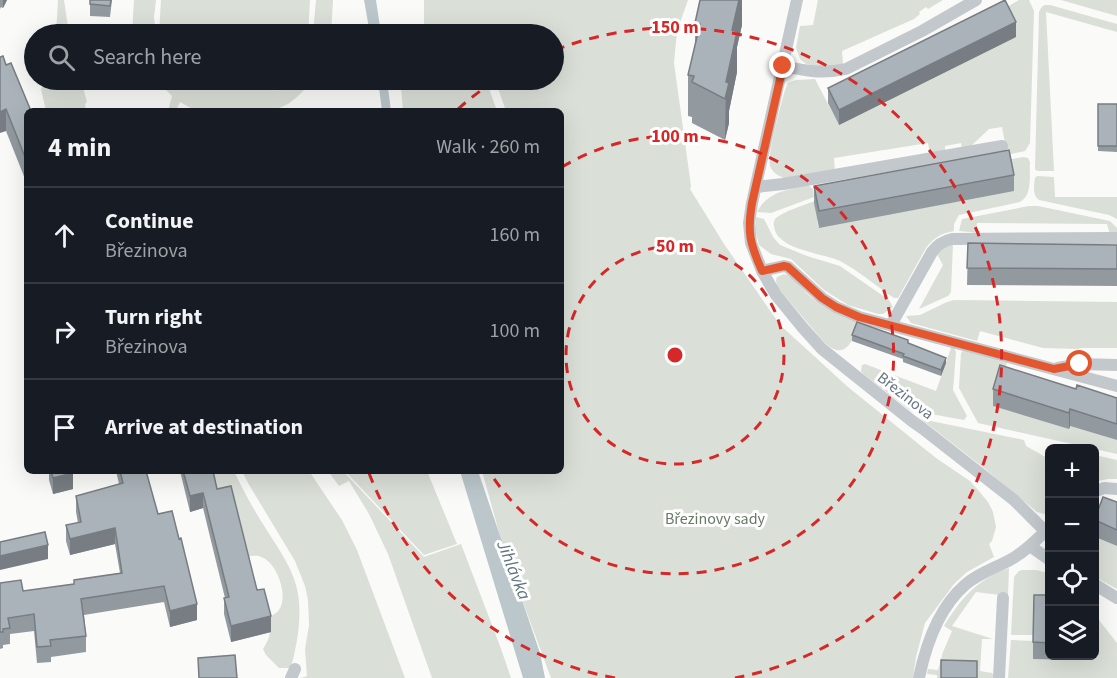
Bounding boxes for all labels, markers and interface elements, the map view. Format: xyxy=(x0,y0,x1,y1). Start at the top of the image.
text: 150 m xyxy=(651,15,699,40)
search box xyxy=(24,24,564,90)
icon: search xyxy=(45,41,78,74)
text: Search here xyxy=(93,41,201,73)
route end xyxy=(769,52,795,78)
text: 100 m xyxy=(651,124,699,149)
text: 4 min xyxy=(48,129,111,166)
text: Walk · 260 m xyxy=(436,133,540,161)
text: Continue xyxy=(105,205,194,237)
icon: ahead xyxy=(48,219,81,252)
text: 160 m xyxy=(490,221,540,249)
text: 50 m xyxy=(656,234,694,259)
text: Březinova xyxy=(105,237,188,265)
text: Turn right xyxy=(105,301,202,333)
icon: right xyxy=(48,315,81,348)
text: 100 m xyxy=(490,317,540,345)
text: Březinova xyxy=(105,333,188,361)
centre of rings xyxy=(665,345,685,365)
route start xyxy=(1066,350,1092,376)
street label: Březinova xyxy=(873,367,938,425)
icon: arrive xyxy=(48,411,81,444)
text: Arrive at destination xyxy=(105,411,303,443)
map controls xyxy=(1045,444,1099,660)
button: + xyxy=(1045,444,1099,498)
button: − xyxy=(1045,498,1099,552)
park label: Březinovy sady xyxy=(665,508,766,530)
water label: Jihlávka xyxy=(490,536,537,604)
button: locate xyxy=(1045,552,1099,606)
button: layers xyxy=(1045,606,1099,660)

